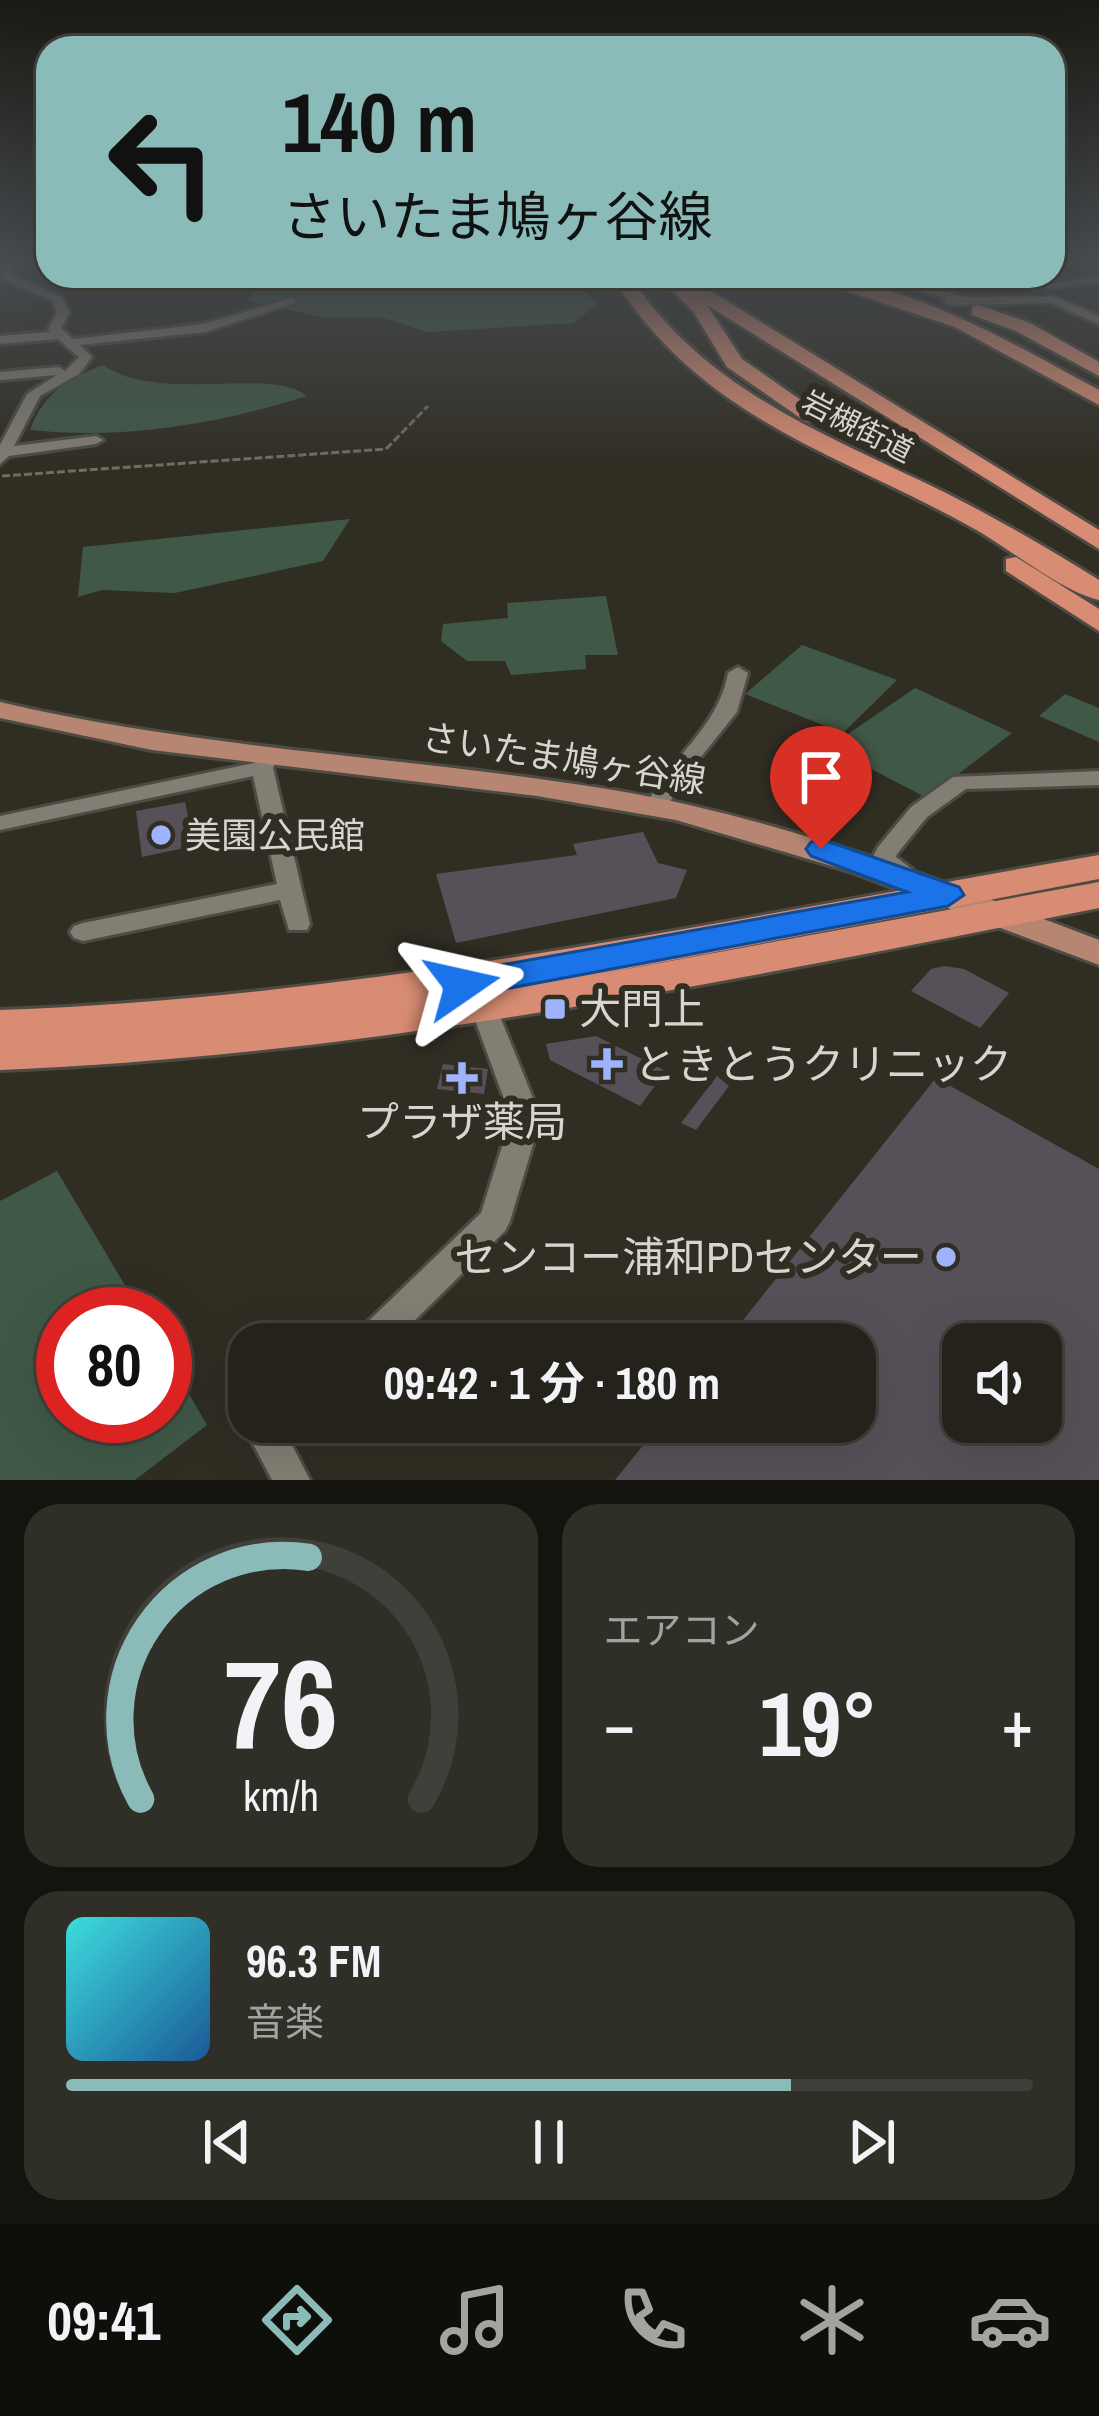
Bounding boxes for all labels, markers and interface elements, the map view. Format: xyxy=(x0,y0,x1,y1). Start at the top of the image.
text: 140 m xyxy=(282,65,477,178)
icon: left xyxy=(84,84,240,240)
text: さいたま鳩ヶ谷線 xyxy=(282,180,712,253)
street label: 岩槻街道 xyxy=(795,381,921,471)
street label: さいたま鳩ヶ谷線 xyxy=(419,712,709,804)
pin xyxy=(770,726,872,849)
icon: arrive xyxy=(788,744,854,810)
place label: 美園公民館 xyxy=(185,811,365,859)
marker: 美園公民館 xyxy=(148,822,174,848)
position arrow xyxy=(399,922,525,1048)
place label: 大門上 xyxy=(579,981,705,1037)
marker: 大門上 xyxy=(542,996,568,1022)
place label: ときとうクリニック xyxy=(634,1036,1012,1092)
marker: ときとうクリニック xyxy=(591,1048,623,1080)
marker: プラザ薬局 xyxy=(449,1065,475,1091)
place label: プラザ薬局 xyxy=(357,1094,567,1150)
place label: センコー浦和PDセンター xyxy=(454,1229,922,1285)
marker: センコー浦和PDセンター xyxy=(933,1244,959,1270)
speed limit sign: 80 xyxy=(36,1287,192,1443)
map controls xyxy=(942,1323,1062,1443)
button: sound xyxy=(942,1323,1062,1443)
text: 09:42 · 1 分 · 180 m xyxy=(384,1352,720,1413)
text: エアコン xyxy=(604,1604,760,1656)
text: 76 xyxy=(224,1619,338,1787)
text: 19° xyxy=(759,1663,877,1784)
text: − xyxy=(604,1679,635,1768)
text: + xyxy=(1001,1679,1033,1768)
text: km/h xyxy=(243,1766,319,1823)
text: 96.3 FM xyxy=(246,1930,381,1991)
text: 音楽 xyxy=(246,1996,324,2048)
icon: previous xyxy=(194,2109,260,2175)
icon: pause xyxy=(516,2109,582,2175)
icon: next xyxy=(839,2109,905,2175)
icon: directions xyxy=(255,2278,339,2362)
icon: music xyxy=(433,2278,517,2362)
icon: phone xyxy=(611,2278,695,2362)
icon: climate xyxy=(790,2278,874,2362)
icon: car xyxy=(968,2278,1052,2362)
text: 09:41 xyxy=(47,2284,160,2357)

